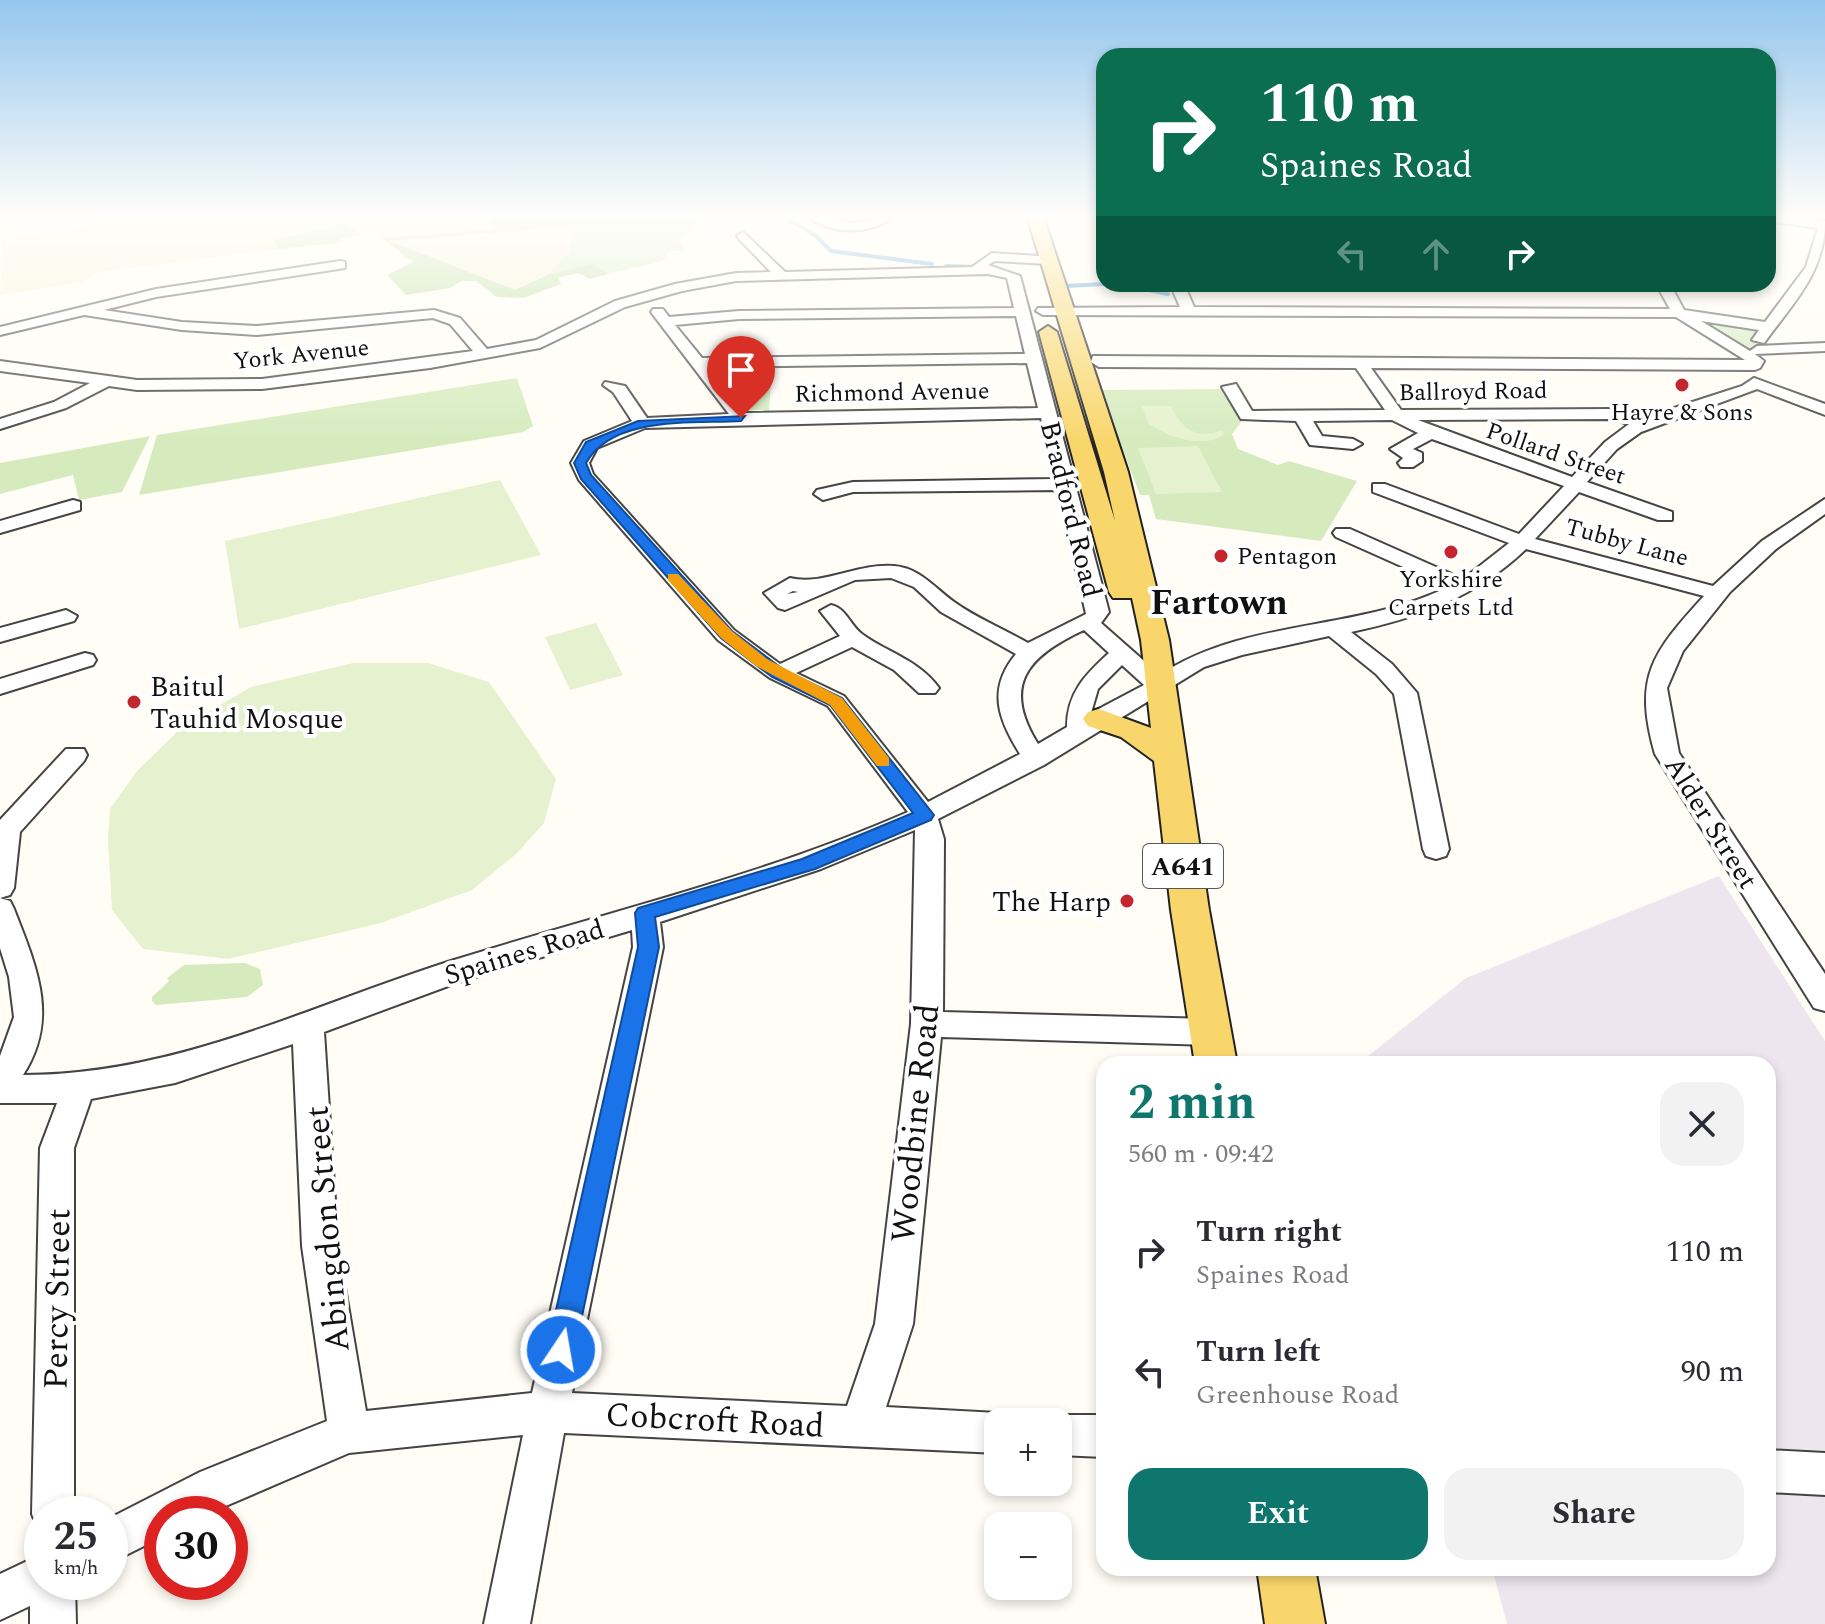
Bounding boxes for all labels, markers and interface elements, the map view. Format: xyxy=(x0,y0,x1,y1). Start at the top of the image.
text: 110 m xyxy=(1260,62,1419,147)
icon: right xyxy=(1128,80,1232,184)
text: Spaines Road xyxy=(1260,139,1473,194)
icon: left xyxy=(1330,232,1374,276)
icon: ahead xyxy=(1414,232,1458,276)
icon: right xyxy=(1498,232,1542,276)
street label: York Avenue xyxy=(231,330,371,380)
pin xyxy=(707,336,775,418)
icon: arrive xyxy=(719,348,763,392)
street label: Richmond Avenue xyxy=(794,373,990,413)
street label: Ballroyd Road xyxy=(1398,373,1548,411)
marker: Hayre & Sons xyxy=(1673,376,1691,394)
place label: Hayre & Sons xyxy=(1611,395,1753,431)
street label: Pollard Street xyxy=(1481,413,1630,495)
street label: Bradford Road xyxy=(1028,416,1113,602)
street label: Tubby Lane xyxy=(1561,509,1692,577)
place label: Pentagon xyxy=(1237,539,1337,575)
marker: Yorkshire Carpets Ltd xyxy=(1442,543,1460,561)
marker: Pentagon xyxy=(1212,547,1230,565)
place label: Yorkshire Carpets Ltd xyxy=(1388,562,1514,626)
district label: Fartown xyxy=(1150,576,1288,631)
place label: Baitul Tauhid Mosque xyxy=(150,666,344,741)
marker: Baitul Tauhid Mosque xyxy=(125,693,143,711)
street label: Alder Street xyxy=(1653,748,1769,898)
road number: A641 xyxy=(1143,844,1223,888)
place label: The Harp xyxy=(992,881,1111,924)
marker: The Harp xyxy=(1118,892,1136,910)
street label: Spaines Road xyxy=(439,908,610,997)
street label: Woodbine Road xyxy=(878,1001,954,1245)
text: 2 min xyxy=(1128,1067,1256,1140)
button: close xyxy=(1660,1082,1744,1166)
street label: Abingdon Street xyxy=(291,1103,365,1354)
text: 560 m · 09:42 xyxy=(1128,1134,1274,1174)
street label: Percy Street xyxy=(30,1208,86,1390)
text: Turn right xyxy=(1196,1209,1342,1255)
text: 110 m xyxy=(1666,1229,1744,1275)
icon: right xyxy=(1128,1230,1172,1274)
text: Spaines Road xyxy=(1196,1255,1350,1295)
position arrow xyxy=(519,1308,603,1392)
text: Turn left xyxy=(1196,1329,1321,1375)
text: 90 m xyxy=(1681,1349,1744,1395)
icon: left xyxy=(1128,1350,1172,1394)
text: Greenhouse Road xyxy=(1196,1375,1399,1415)
street label: Cobcroft Road xyxy=(604,1389,826,1453)
map controls xyxy=(984,1408,1072,1600)
button: + xyxy=(984,1408,1072,1496)
button: Exit xyxy=(1128,1468,1428,1560)
button: Share xyxy=(1444,1468,1744,1560)
speed limit sign: 30 xyxy=(144,1496,248,1600)
text: 25 xyxy=(54,1507,98,1568)
button: − xyxy=(984,1512,1072,1600)
text: km/h xyxy=(54,1553,99,1583)

